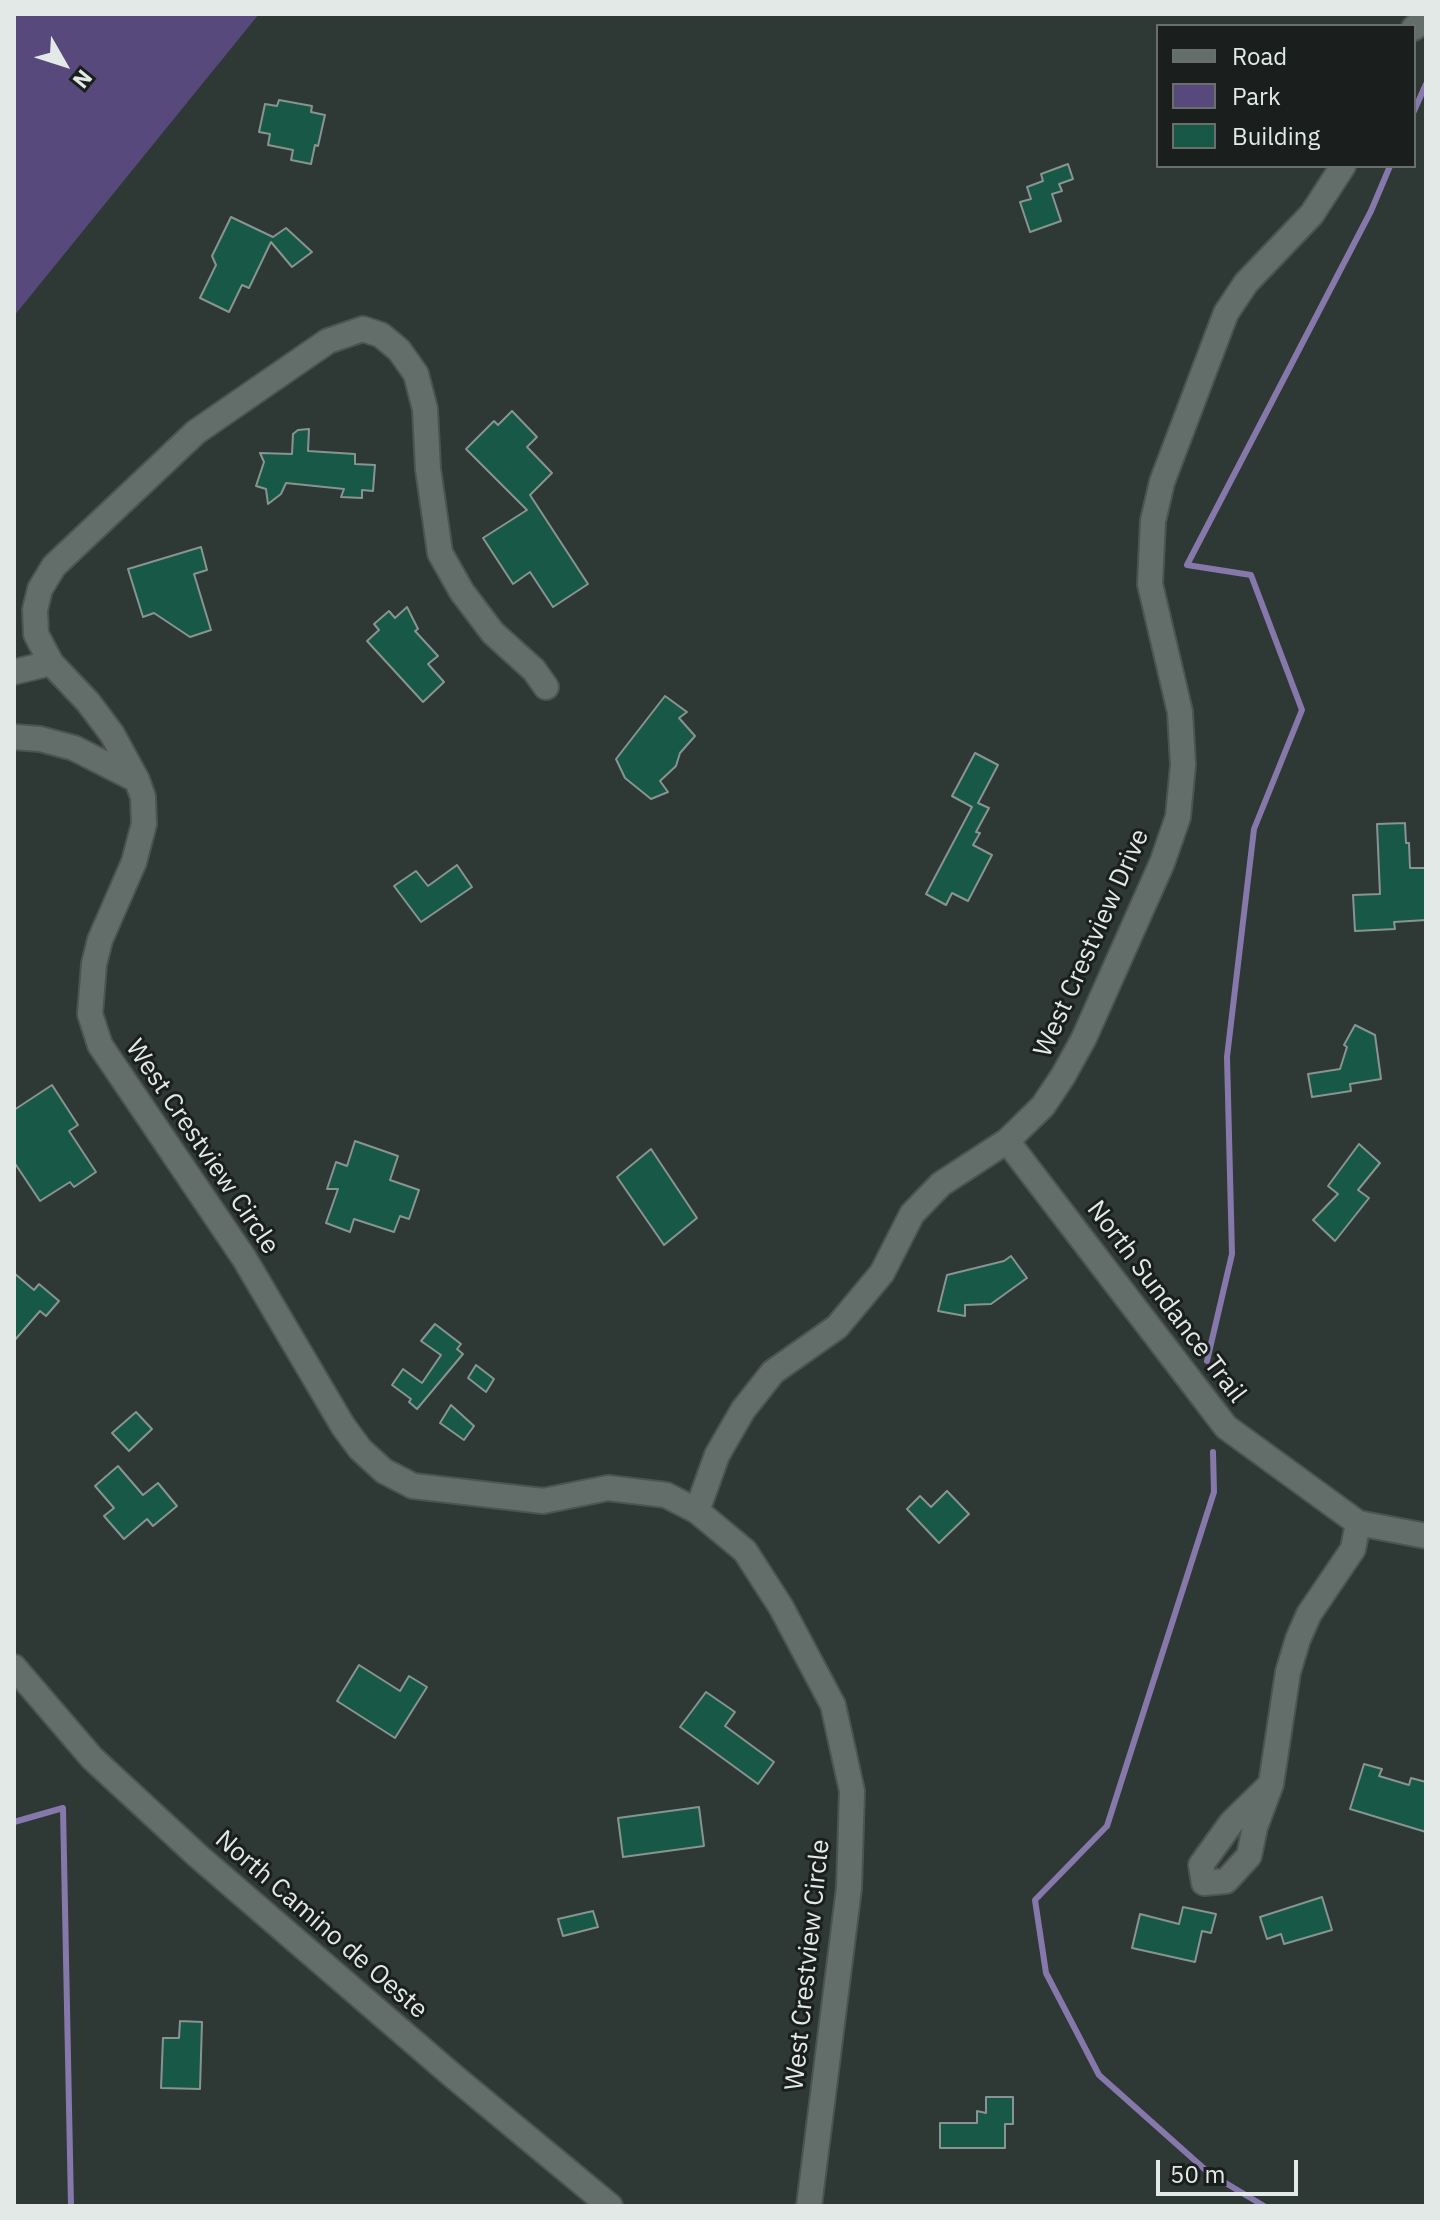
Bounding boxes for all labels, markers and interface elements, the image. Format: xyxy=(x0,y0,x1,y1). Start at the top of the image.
north arrow xyxy=(24,24,104,104)
legend xyxy=(1156,24,1416,168)
text: Road xyxy=(1232,40,1287,72)
text: N xyxy=(67,64,99,95)
text: Park xyxy=(1232,80,1281,112)
text: Building xyxy=(1232,120,1320,152)
street label: West Crestview Drive xyxy=(1028,824,1156,1062)
street label: West Crestview Circle xyxy=(119,1034,285,1260)
street label: North Sundance Trail xyxy=(1080,1195,1252,1409)
street label: North Camino de Oeste xyxy=(208,1824,434,2026)
street label: West Crestview Circle xyxy=(779,1838,837,2092)
scale bar xyxy=(1160,2144,1302,2194)
text: 50 m xyxy=(1170,2158,1225,2190)

